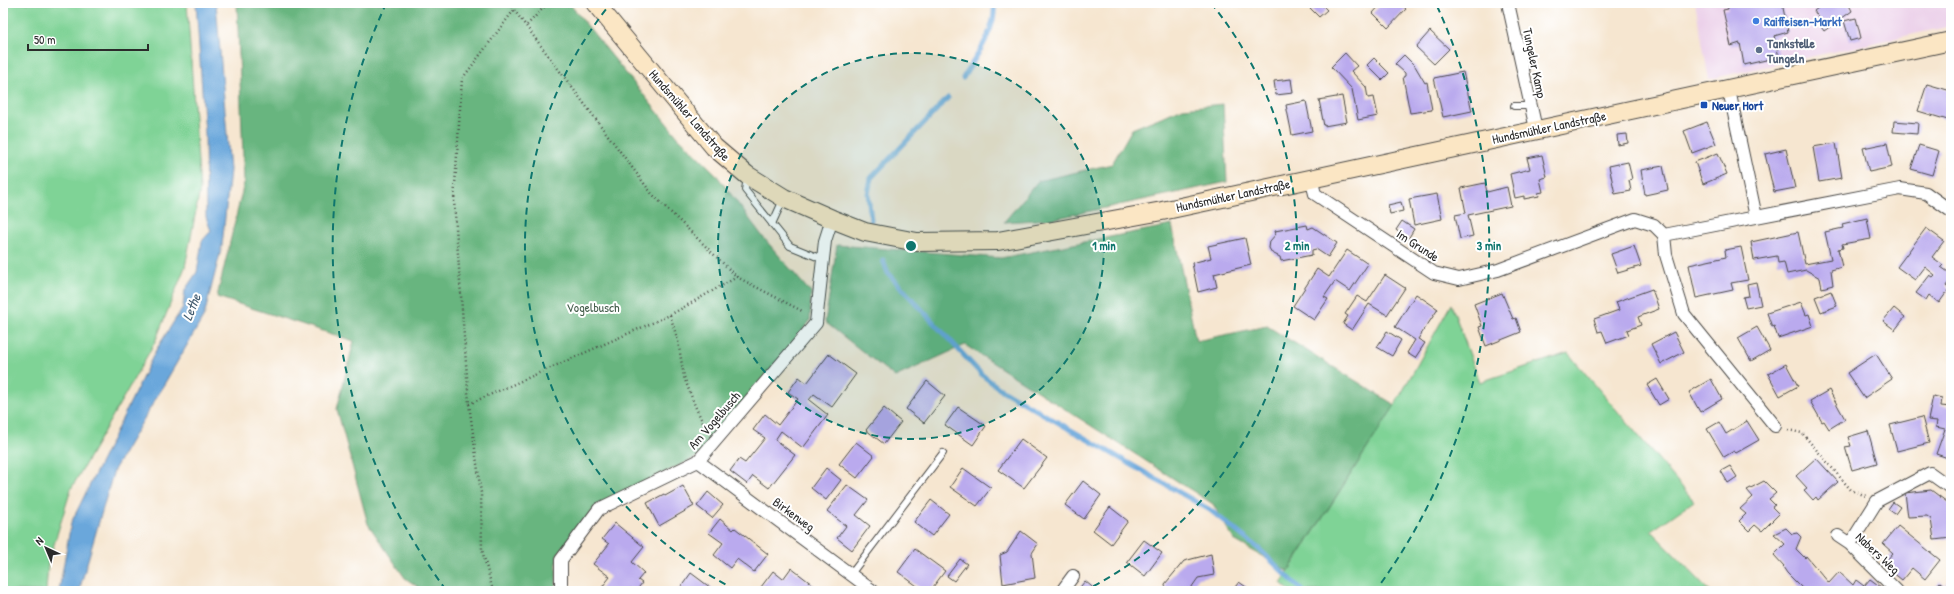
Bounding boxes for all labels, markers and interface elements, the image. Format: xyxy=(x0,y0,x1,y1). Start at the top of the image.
place label: Raiffeisen-Markt xyxy=(1764,12,1842,30)
marker: Raiffeisen-Markt xyxy=(1751,16,1761,26)
scale bar xyxy=(28,26,148,52)
street label: Tungeler Kamp xyxy=(1519,26,1551,100)
text: 50 m xyxy=(34,31,55,48)
place label: Tankstelle Tungeln xyxy=(1766,34,1816,68)
marker: Tankstelle Tungeln xyxy=(1754,45,1764,55)
street label: Hundsmühler Landstraße xyxy=(645,65,735,165)
place label: Neuer Hort xyxy=(1712,96,1764,114)
marker: Neuer Hort xyxy=(1699,100,1709,110)
street label: Hundsmühler Landstraße xyxy=(1490,106,1608,148)
street label: Hundsmühler Landstraße xyxy=(1174,174,1292,216)
street label: Im Grunde xyxy=(1393,225,1443,265)
text: 1 min xyxy=(1092,237,1116,254)
text: 2 min xyxy=(1285,237,1310,254)
text: 3 min xyxy=(1477,237,1502,254)
centre of rings xyxy=(904,239,918,253)
water label: Lethe xyxy=(177,290,205,323)
park label: Vogelbusch xyxy=(566,298,620,316)
street label: Am Vogelbusch xyxy=(684,387,745,453)
street label: Birkenweg xyxy=(769,493,819,535)
north arrow xyxy=(26,528,66,568)
street label: Nabers Weg xyxy=(1852,528,1904,578)
text: N xyxy=(32,534,46,548)

